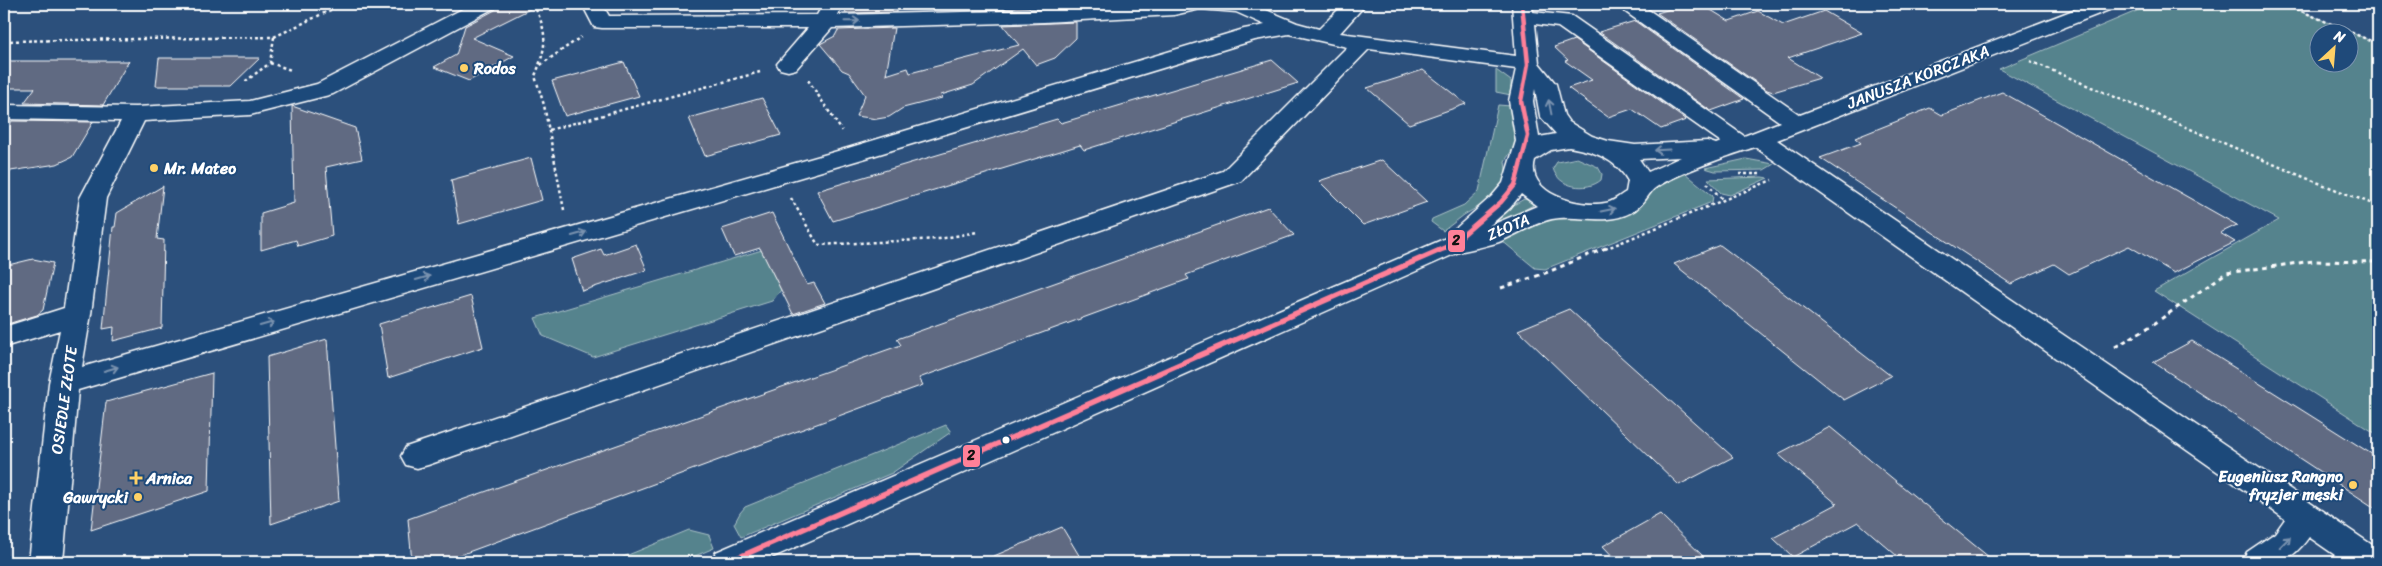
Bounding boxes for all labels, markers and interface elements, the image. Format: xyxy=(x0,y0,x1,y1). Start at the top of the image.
one-way arrow xyxy=(844,16,860,26)
north arrow xyxy=(2310,22,2360,72)
text: N xyxy=(2329,23,2350,50)
street label: JANUSZA KORCZAKA xyxy=(1842,36,1994,118)
place label: Rodos xyxy=(473,54,516,83)
marker: Rodos xyxy=(458,62,470,74)
one-way arrow xyxy=(1545,100,1555,116)
one-way arrow xyxy=(1654,146,1670,155)
place label: Mr. Mateo xyxy=(163,154,236,183)
marker: Mr. Mateo xyxy=(148,162,160,174)
street label: ZŁOTA xyxy=(1482,205,1534,249)
one-way arrow xyxy=(1599,205,1615,215)
text: 2 xyxy=(1451,228,1461,253)
one-way arrow xyxy=(571,229,587,239)
line badge: 2 xyxy=(1447,229,1466,253)
one-way arrow xyxy=(414,273,430,283)
one-way arrow xyxy=(258,318,274,328)
street label: OSIEDLE ZŁOTE xyxy=(42,343,86,456)
one-way arrow xyxy=(102,364,118,374)
unlabelled marker xyxy=(1001,435,1011,445)
text: 2 xyxy=(966,443,976,468)
line badge: 2 xyxy=(962,444,981,468)
place label: Eugeniusz Rangno fryzjer męski xyxy=(2218,462,2345,509)
place label: Arnica xyxy=(145,464,193,493)
marker: Arnica xyxy=(130,472,142,484)
marker: Eugeniusz Rangno fryzjer męski xyxy=(2347,479,2359,491)
place label: Gawrycki xyxy=(62,483,130,512)
marker: Gawrycki xyxy=(132,491,144,503)
one-way arrow xyxy=(2279,536,2291,548)

